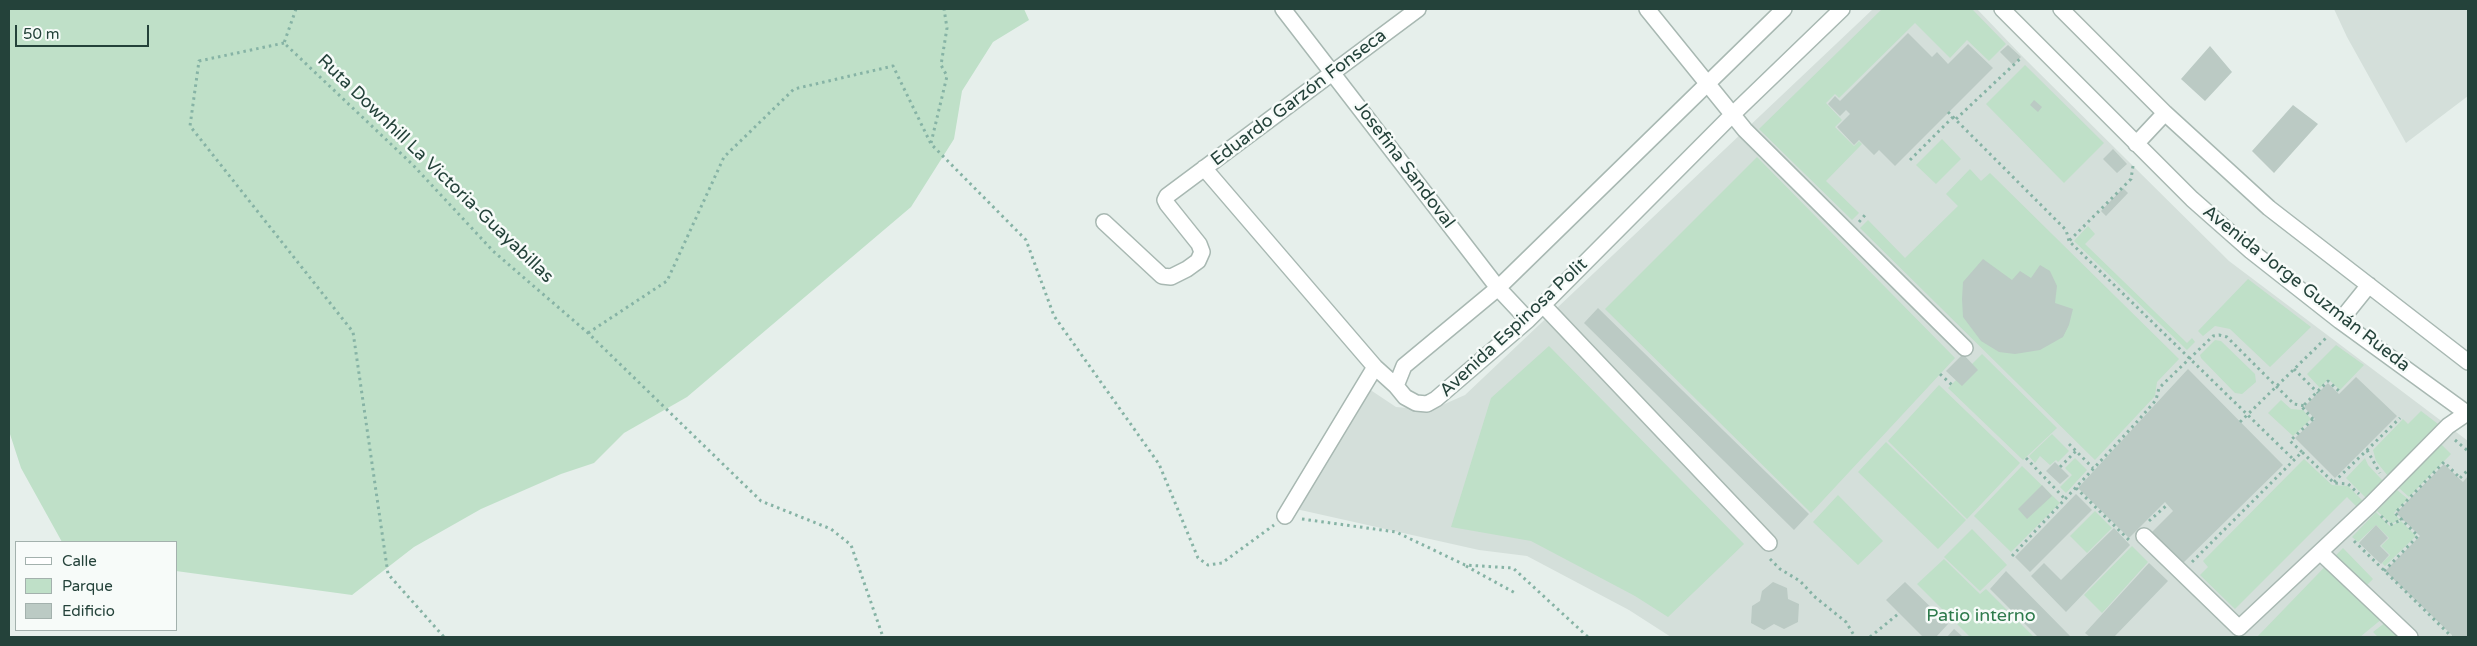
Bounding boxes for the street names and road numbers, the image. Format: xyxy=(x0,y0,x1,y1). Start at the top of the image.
street label: Eduardo Garzón Fonseca xyxy=(1207,25,1391,171)
street label: Ruta Downhill La Victoria-Guayabillas xyxy=(313,50,557,288)
street label: Josefina Sandoval xyxy=(1349,97,1459,233)
street label: Avenida Jorge Guzmán Rueda xyxy=(2198,201,2414,377)
street label: Avenida Espinosa Polit xyxy=(1436,254,1592,402)

